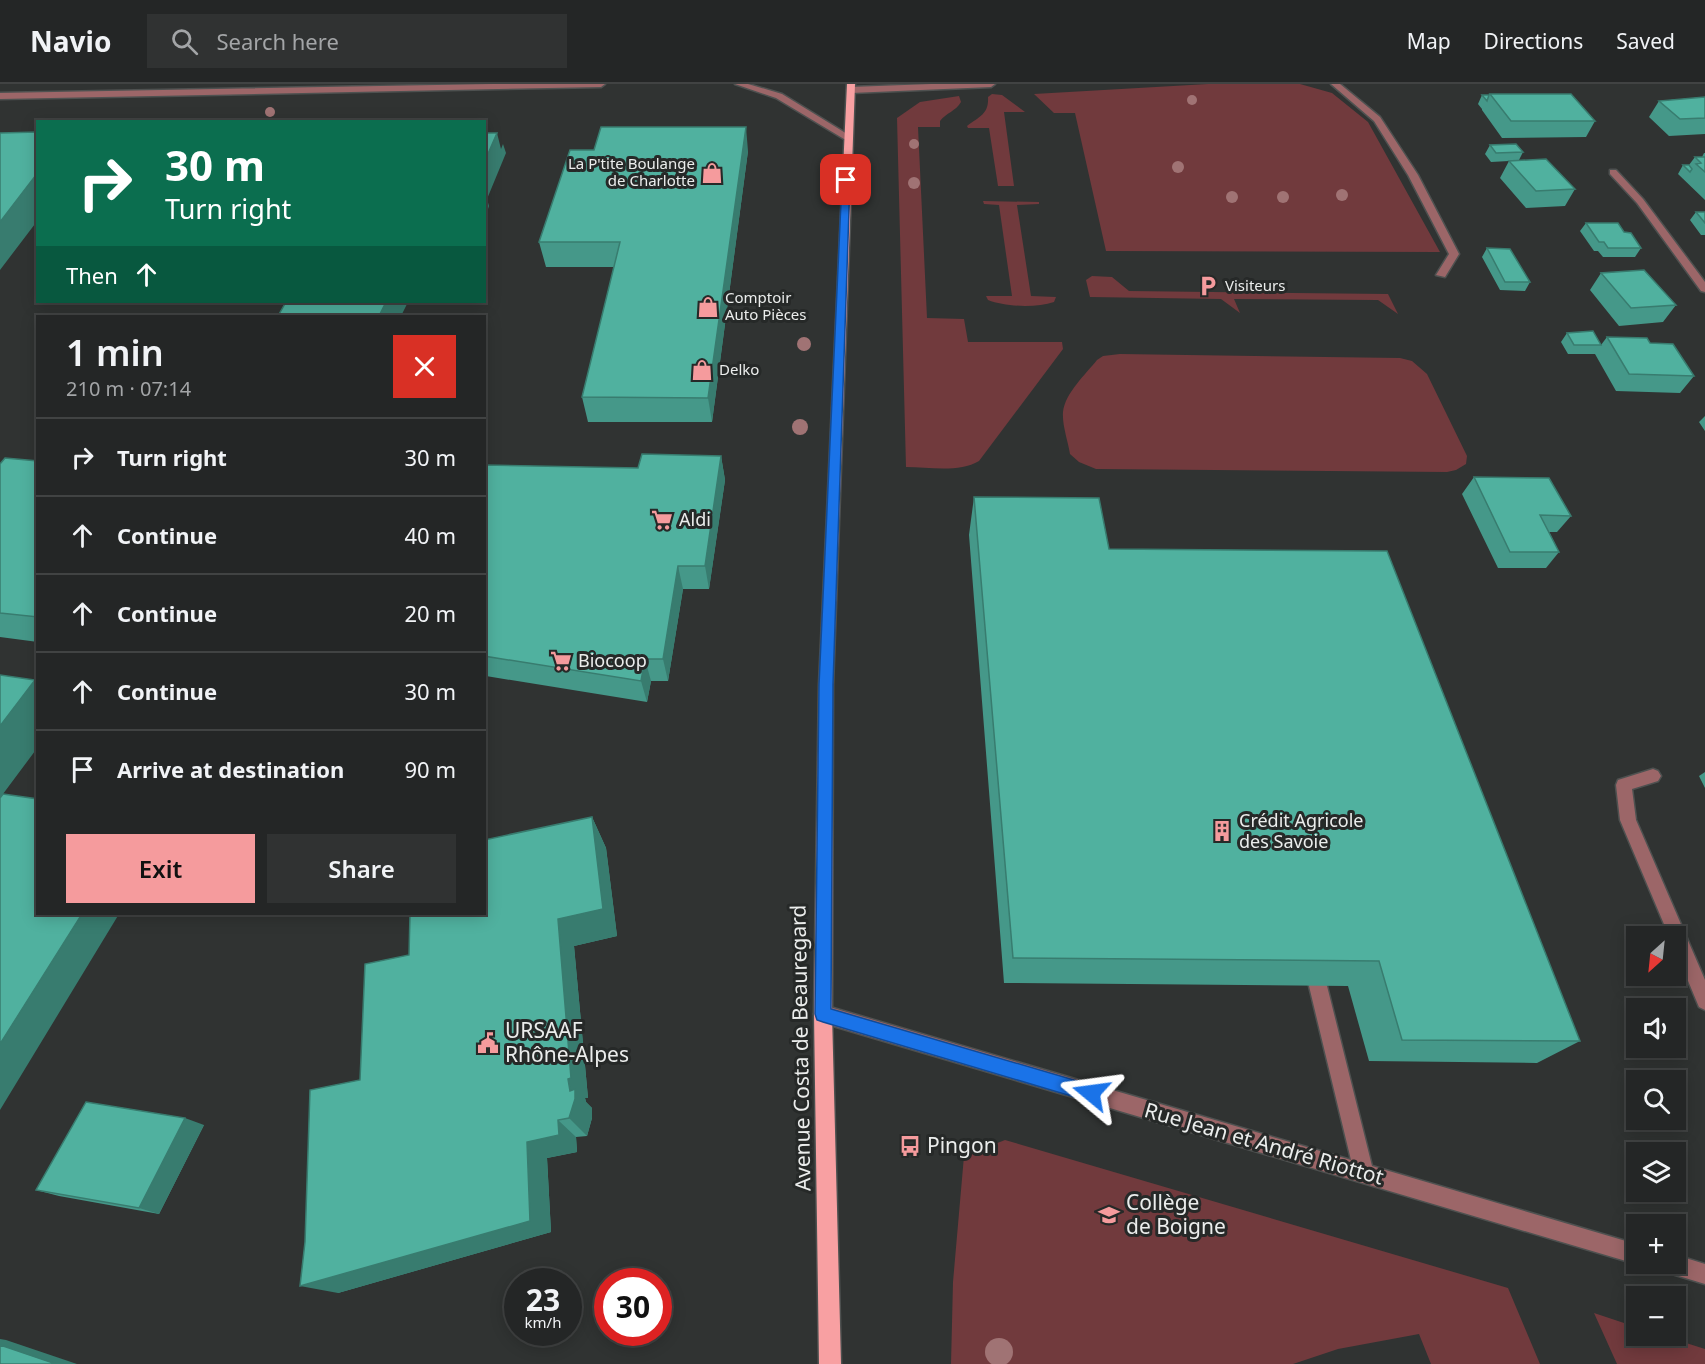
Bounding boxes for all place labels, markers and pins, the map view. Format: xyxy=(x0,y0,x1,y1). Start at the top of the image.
place label: La P'tite Boulange de Charlotte xyxy=(568,153,695,190)
pin xyxy=(820,154,871,205)
shop icon: La P'tite Boulange de Charlotte xyxy=(700,161,724,185)
parking icon: Visiteurs xyxy=(1196,274,1220,298)
place label: Visiteurs xyxy=(1225,275,1285,295)
place label: Comptoir Auto Pièces xyxy=(725,287,807,324)
shop icon: Comptoir Auto Pièces xyxy=(696,295,720,319)
shop icon: Delko xyxy=(690,358,714,382)
place label: Delko xyxy=(719,359,759,379)
place label: Aldi xyxy=(679,507,711,531)
supermarket icon: Aldi xyxy=(650,508,674,532)
place label: Biocoop xyxy=(578,648,647,672)
supermarket icon: Biocoop xyxy=(549,649,573,673)
place label: Crédit Agricole des Savoie xyxy=(1239,808,1363,853)
building icon: Crédit Agricole des Savoie xyxy=(1210,819,1234,843)
place label: URSAAF Rhône-Alpes xyxy=(505,1016,629,1068)
public building icon: URSAAF Rhône-Alpes xyxy=(476,1031,500,1055)
place label: Pingon xyxy=(927,1131,997,1159)
bus stop icon: Pingon xyxy=(898,1134,922,1158)
place label: Collège de Boigne xyxy=(1126,1188,1226,1240)
school or university icon: Collège de Boigne xyxy=(1097,1203,1121,1227)

